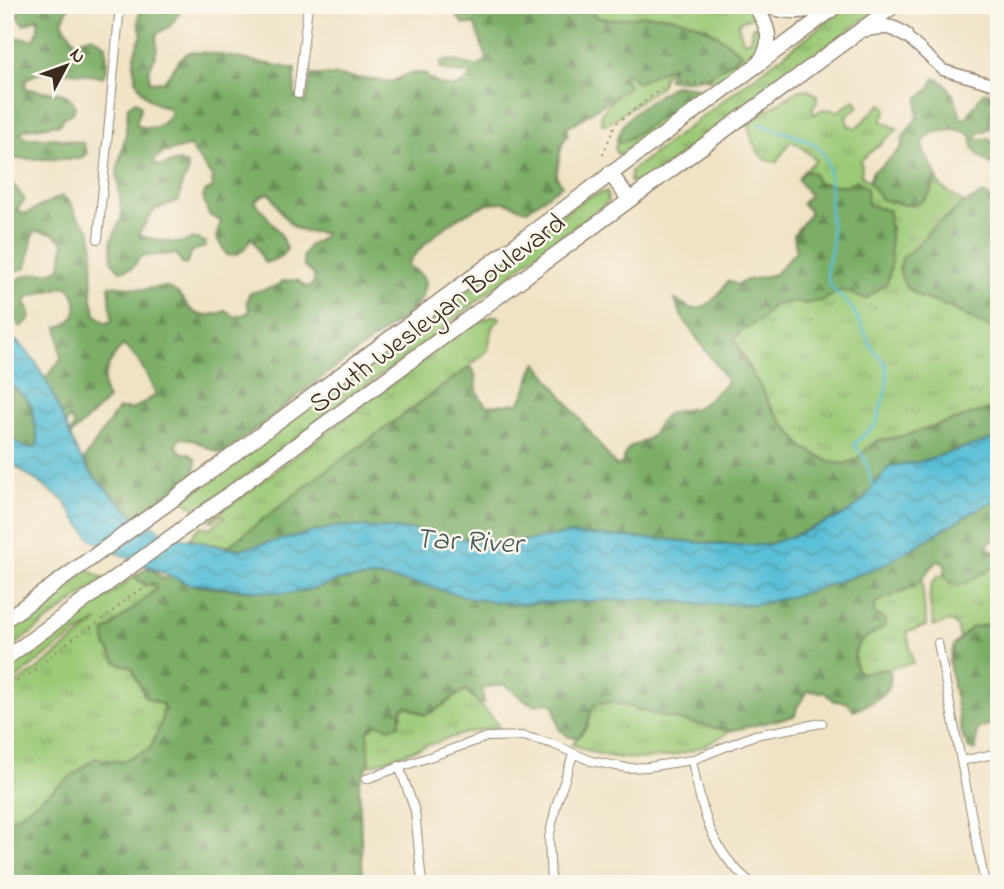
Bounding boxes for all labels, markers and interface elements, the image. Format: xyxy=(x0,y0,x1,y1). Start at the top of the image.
north arrow xyxy=(32,32,102,102)
text: N xyxy=(63,43,91,70)
street label: South Wesleyan Boulevard xyxy=(301,204,575,425)
water label: Tar River xyxy=(414,518,527,568)

